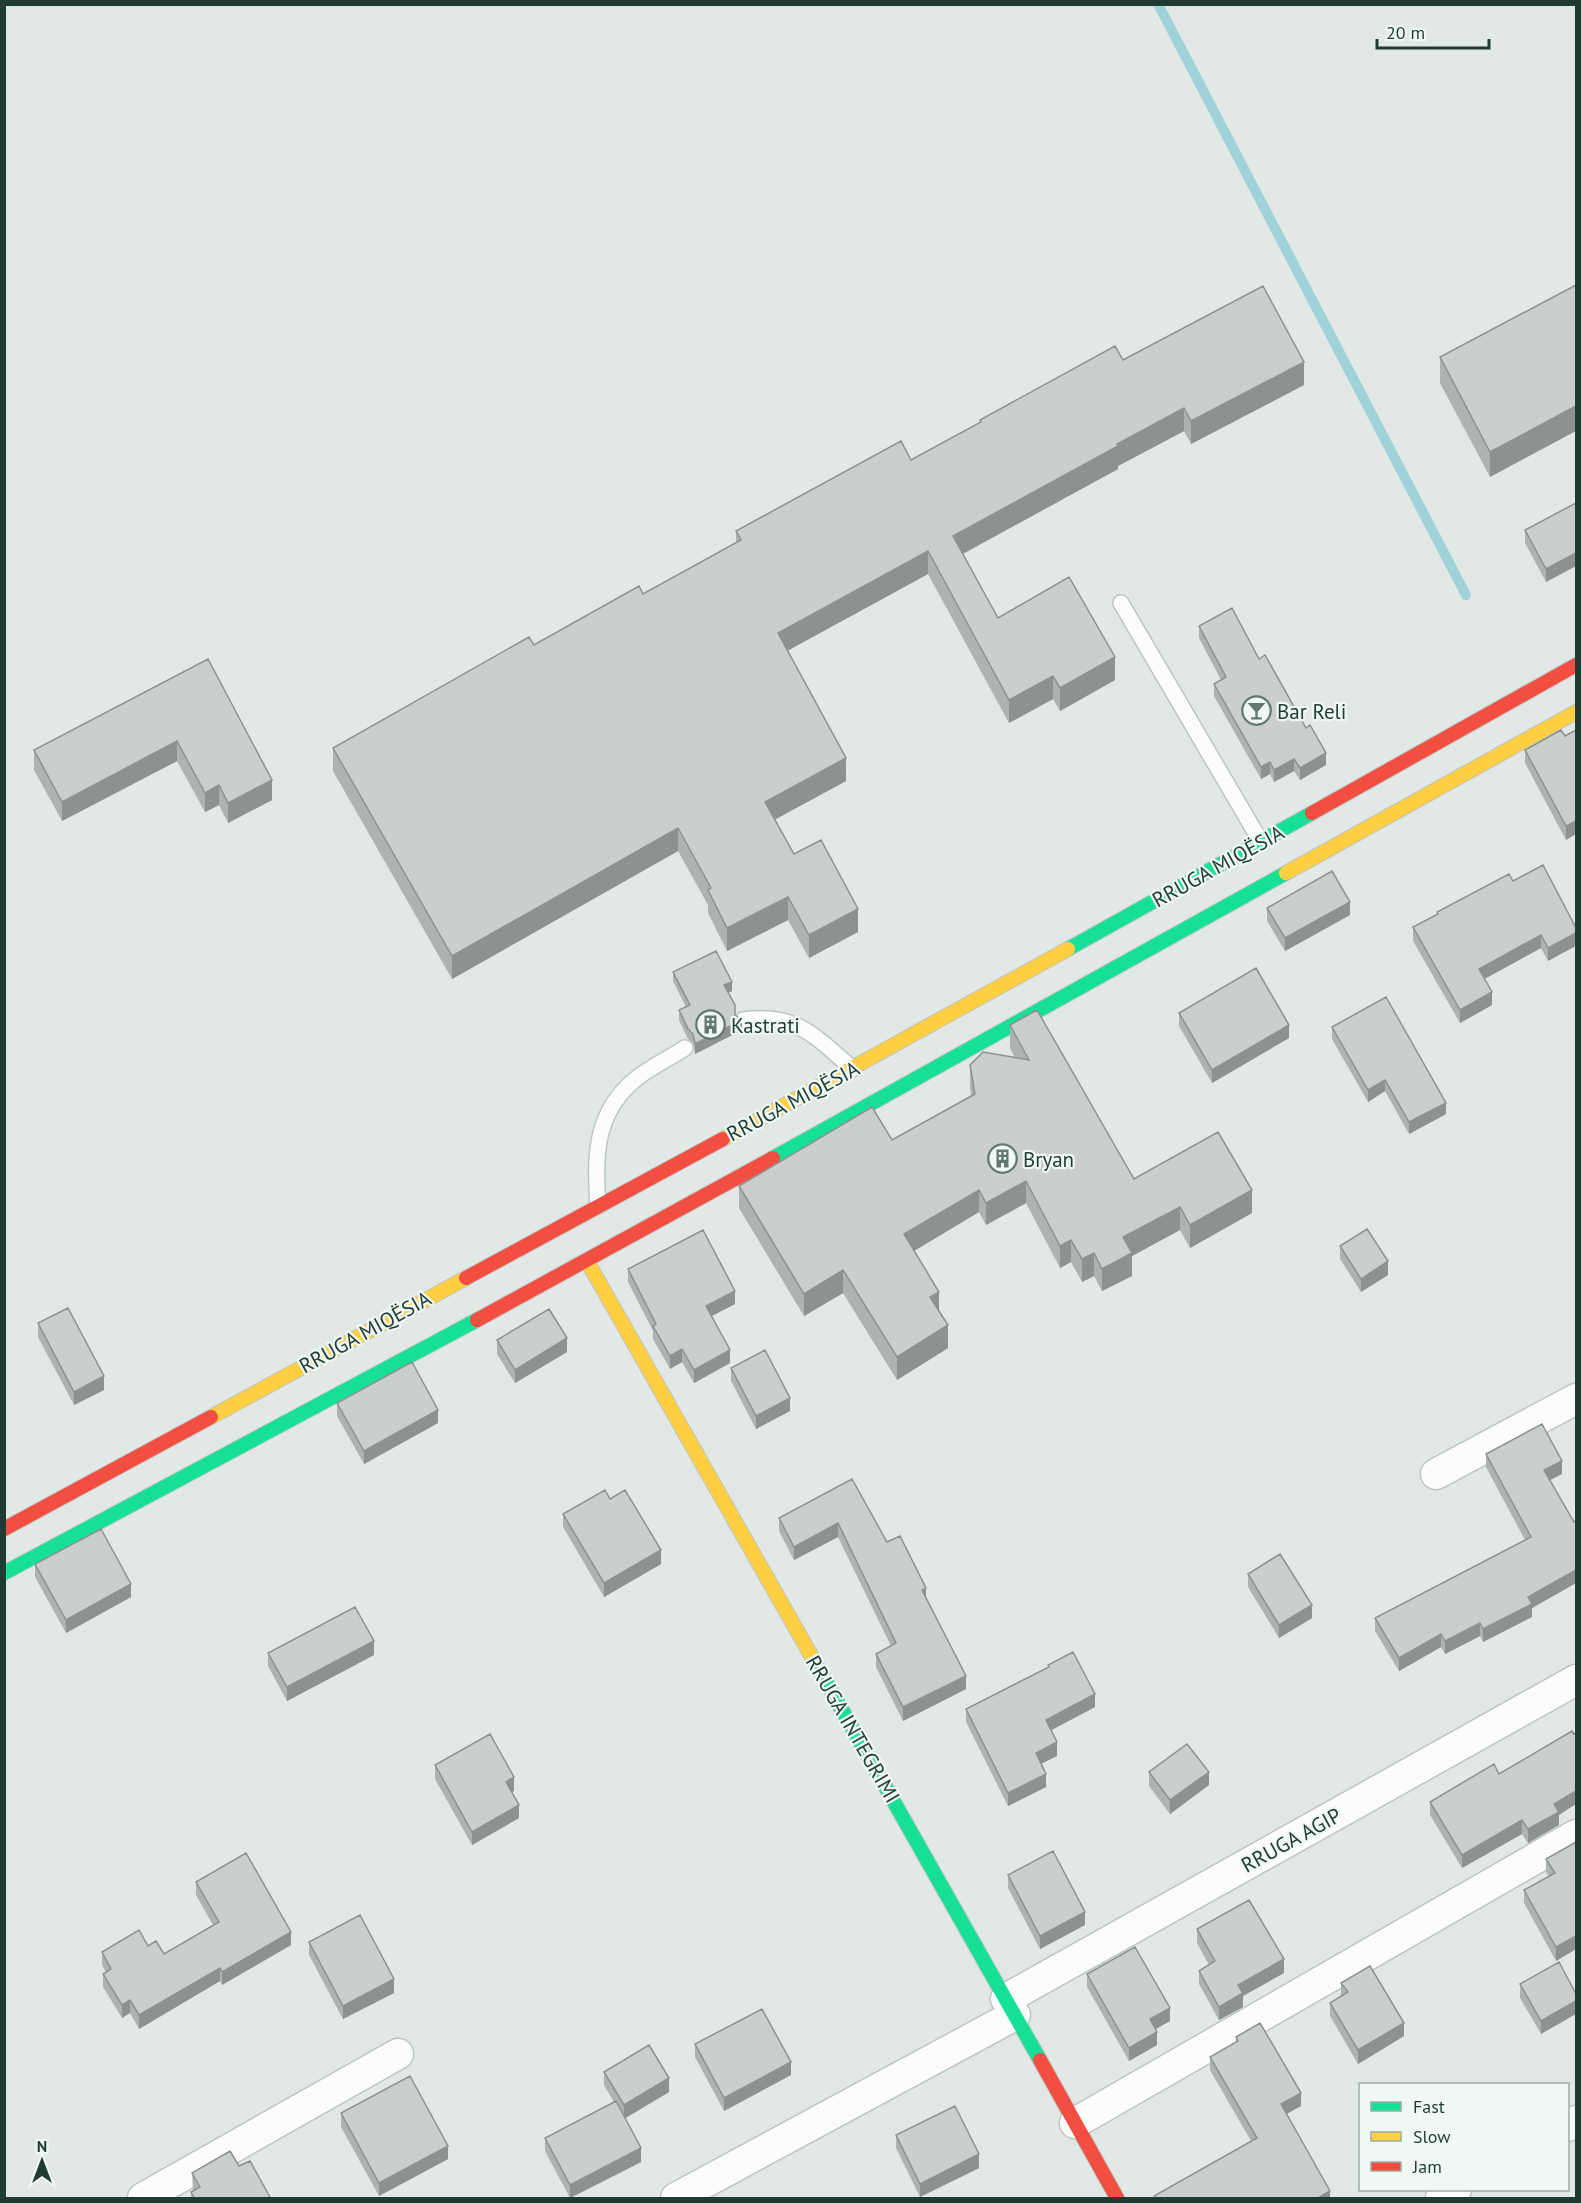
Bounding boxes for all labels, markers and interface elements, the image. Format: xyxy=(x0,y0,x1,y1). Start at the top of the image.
scale bar xyxy=(1377,12,1490,50)
text: 20 m xyxy=(1386,21,1425,44)
bar icon: Bar Reli xyxy=(1240,695,1272,727)
place label: Bar Reli xyxy=(1277,698,1346,725)
street label: RRUGA MIQËSIA xyxy=(1147,818,1289,913)
building icon: Kastrati xyxy=(694,1009,726,1041)
place label: Kastrati xyxy=(731,1012,800,1039)
street label: RRUGA MIQËSIA xyxy=(722,1054,865,1147)
building icon: Bryan xyxy=(986,1143,1018,1175)
place label: Bryan xyxy=(1023,1146,1074,1173)
street label: RRUGA MIQËSIA xyxy=(294,1284,436,1379)
street label: RRUGA INTEGRIMI xyxy=(800,1650,906,1808)
street label: RRUGA AGIP xyxy=(1236,1801,1346,1879)
legend xyxy=(1359,2083,1569,2191)
text: Fast xyxy=(1413,2095,1445,2118)
text: Slow xyxy=(1413,2125,1451,2148)
north arrow xyxy=(12,2131,72,2191)
text: N xyxy=(37,2136,47,2156)
text: Jam xyxy=(1412,2155,1442,2178)

